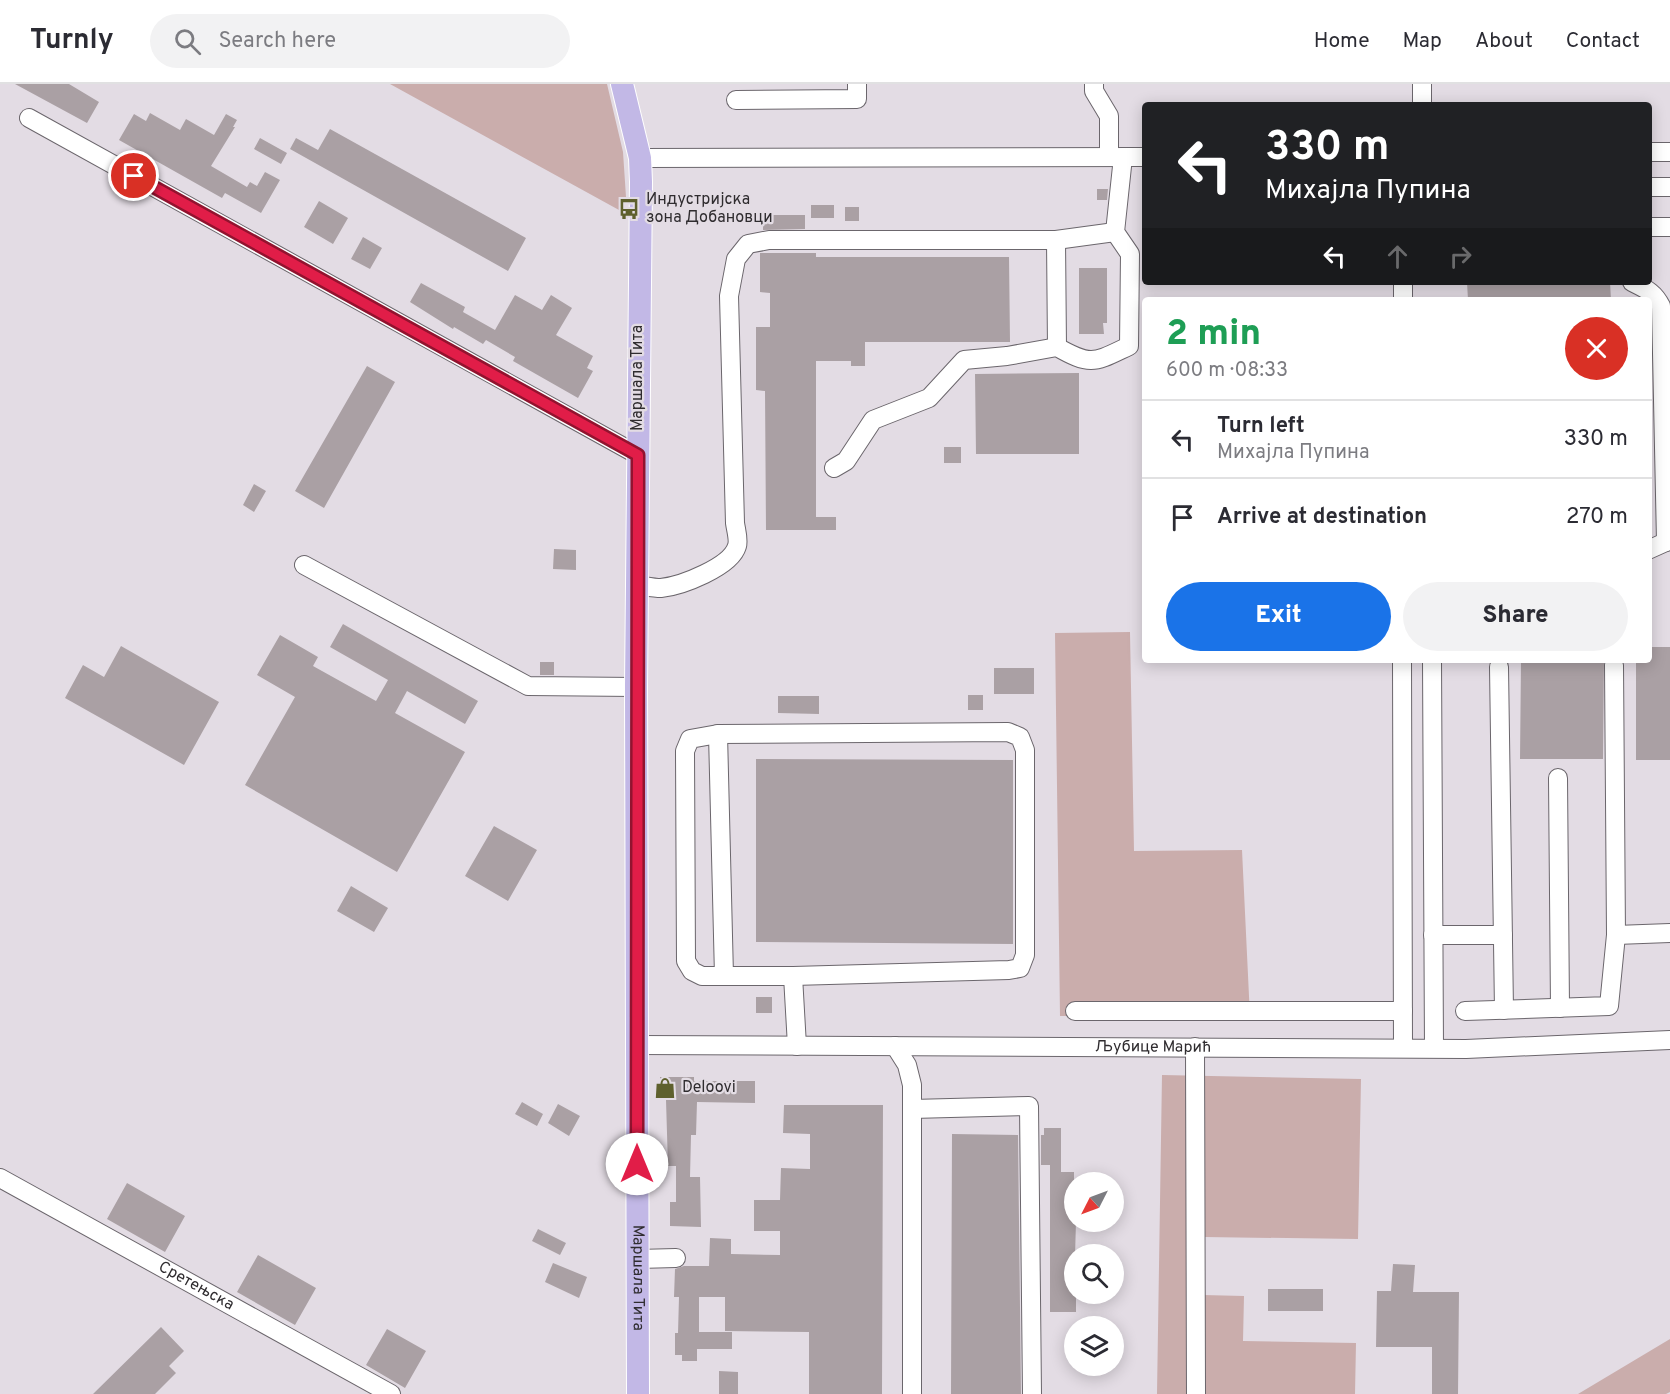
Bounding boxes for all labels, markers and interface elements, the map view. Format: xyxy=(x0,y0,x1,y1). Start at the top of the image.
search box xyxy=(150,14,570,68)
text: Turnly xyxy=(30,23,114,59)
icon: search xyxy=(171,25,204,58)
text: Search here xyxy=(219,28,336,55)
text: Home xyxy=(1314,28,1370,55)
text: Map xyxy=(1403,28,1442,55)
text: About xyxy=(1475,28,1533,55)
text: Contact xyxy=(1566,28,1640,55)
text: 330 m xyxy=(1265,122,1390,175)
icon: left xyxy=(1166,126,1244,204)
pin xyxy=(108,150,159,201)
icon: arrive xyxy=(117,159,150,192)
text: Михајла Пупина xyxy=(1265,174,1471,208)
place label: Индустријска зона Добановци xyxy=(646,190,773,228)
bus stop icon: Индустријска зона Добановци xyxy=(617,197,641,221)
icon: left xyxy=(1318,240,1351,273)
icon: ahead xyxy=(1381,240,1414,273)
icon: right xyxy=(1444,240,1477,273)
text: 2 min xyxy=(1166,312,1261,358)
button: close xyxy=(1565,317,1628,380)
street label: Маршала Тита xyxy=(628,325,648,431)
text: 600 m · 08:33 xyxy=(1166,358,1288,384)
text: Turn left xyxy=(1217,413,1305,440)
icon: left xyxy=(1166,423,1199,456)
text: 330 m xyxy=(1564,426,1628,453)
text: Михајла Пупина xyxy=(1217,440,1369,466)
icon: arrive xyxy=(1166,501,1199,534)
text: Arrive at destination xyxy=(1217,504,1427,531)
text: 270 m xyxy=(1566,504,1628,531)
button: Exit xyxy=(1166,582,1391,651)
button: Share xyxy=(1403,582,1628,651)
street label: Љубице Марић xyxy=(1095,1037,1211,1058)
shop icon: Deloovi xyxy=(653,1076,677,1100)
place label: Deloovi xyxy=(682,1078,736,1098)
position arrow xyxy=(605,1132,669,1196)
north arrow xyxy=(1064,1172,1124,1232)
map controls xyxy=(1064,1172,1124,1376)
street label: Маршала Тита xyxy=(628,1225,648,1331)
button: search xyxy=(1064,1244,1124,1304)
street label: Сретењска xyxy=(155,1257,237,1315)
button: layers xyxy=(1064,1316,1124,1376)

